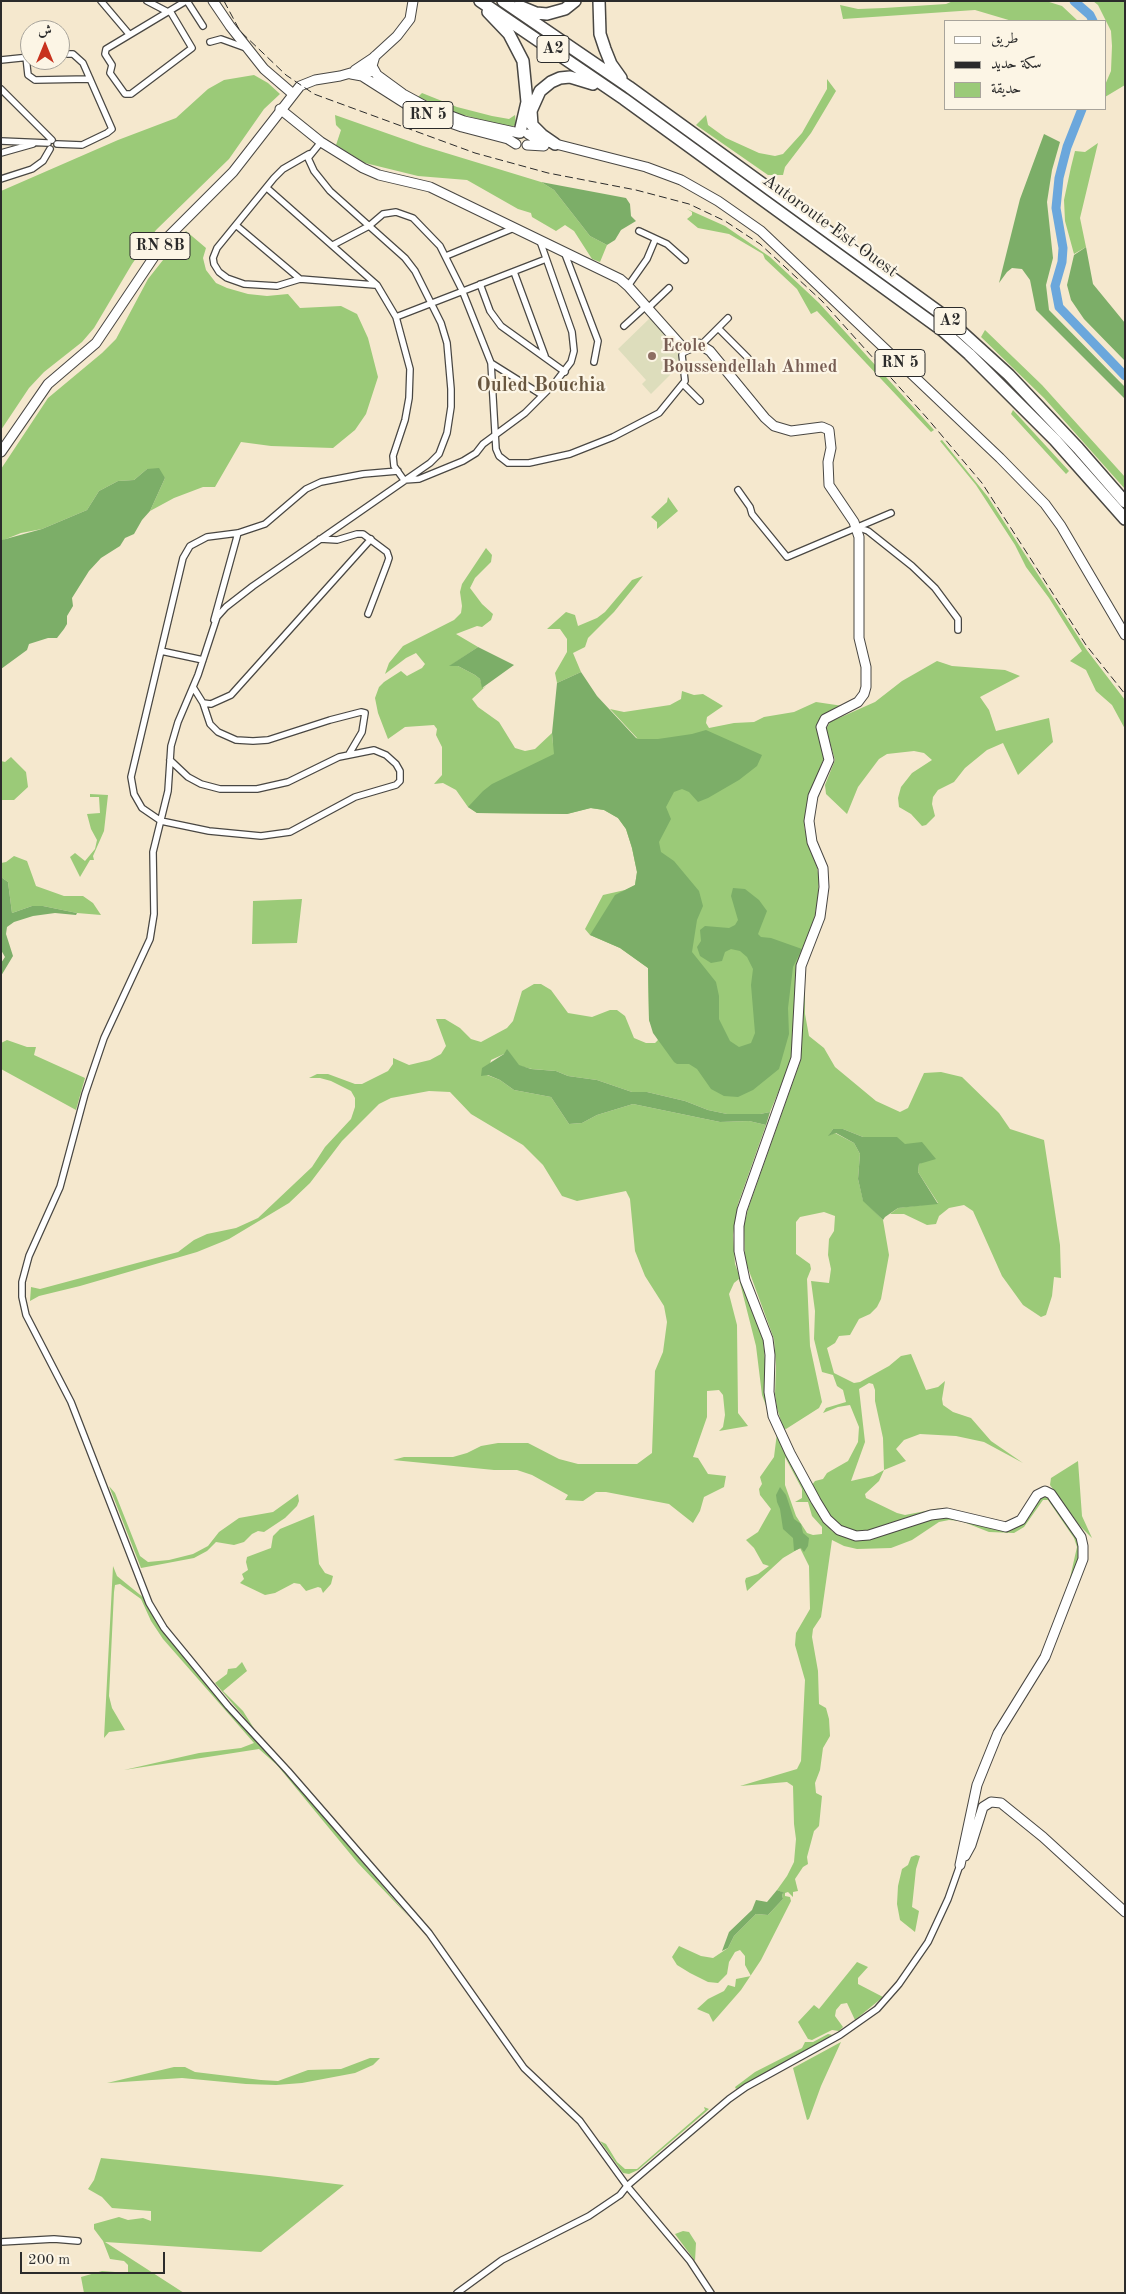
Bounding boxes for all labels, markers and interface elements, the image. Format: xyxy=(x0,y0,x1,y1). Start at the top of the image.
north arrow xyxy=(20,20,70,70)
legend xyxy=(944,20,1106,110)
text: ش xyxy=(38,24,52,38)
text: طريق xyxy=(991,32,1018,47)
road number: A2 xyxy=(537,36,569,62)
text: سكة حديد xyxy=(991,57,1042,72)
text: حديقة xyxy=(991,82,1021,97)
road number: RN 5 xyxy=(403,102,453,128)
street label: Autoroute Est-Ouest xyxy=(758,170,902,282)
road number: RN 8B xyxy=(130,232,190,260)
road number: A2 xyxy=(934,308,966,334)
place label: Ecole Boussendellah Ahmed xyxy=(662,335,837,378)
road number: RN 5 xyxy=(875,349,925,376)
marker: Ecole Boussendellah Ahmed xyxy=(646,350,658,362)
district label: Ouled Bouchia xyxy=(476,374,606,398)
scale bar xyxy=(22,2242,168,2274)
text: 200 m xyxy=(28,2253,70,2268)

